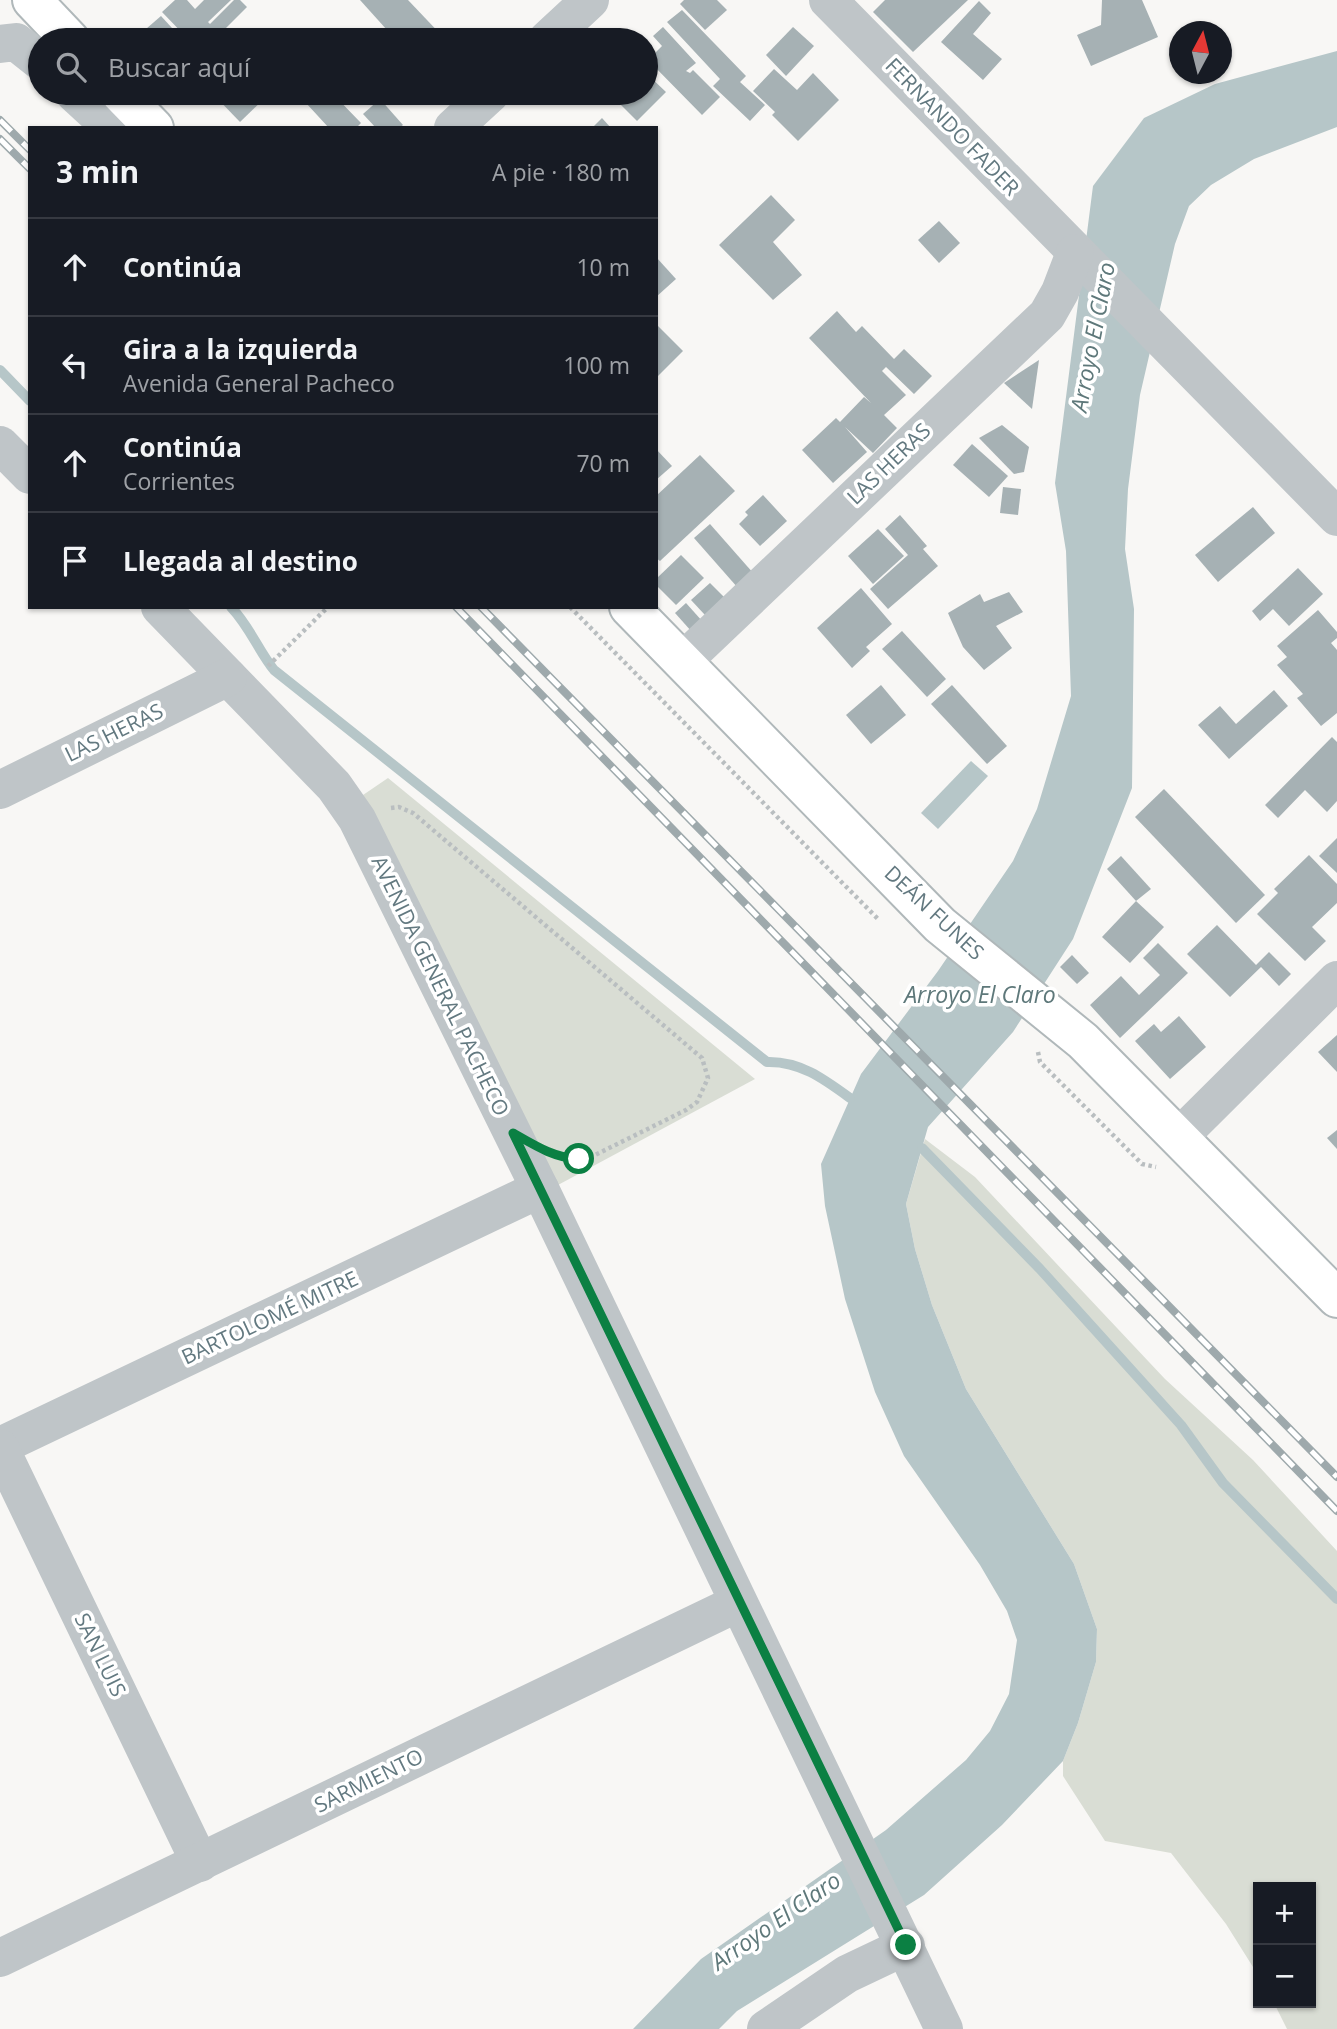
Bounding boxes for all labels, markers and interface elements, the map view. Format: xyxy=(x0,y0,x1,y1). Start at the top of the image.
north arrow xyxy=(1169,21,1232,84)
search box xyxy=(28,28,658,105)
icon: search xyxy=(52,48,90,86)
text: Buscar aquí xyxy=(108,49,250,85)
street label: FERNANDO FADER xyxy=(880,51,1026,201)
text: 3 min xyxy=(56,151,139,192)
text: A pie · 180 m xyxy=(492,156,630,188)
icon: ahead xyxy=(56,248,94,286)
text: Continúa xyxy=(123,249,242,285)
text: 10 m xyxy=(576,251,630,283)
water label: Arroyo El Claro xyxy=(1061,259,1122,416)
text: Gira a la izquierda xyxy=(123,331,358,367)
icon: left xyxy=(56,346,94,384)
text: 100 m xyxy=(563,349,630,381)
text: Avenida General Pacheco xyxy=(123,367,395,399)
street label: LAS HERAS xyxy=(840,416,936,510)
text: Continúa xyxy=(123,429,242,465)
icon: ahead xyxy=(56,444,94,482)
text: 70 m xyxy=(576,447,630,479)
text: Corrientes xyxy=(123,465,235,497)
icon: arrive xyxy=(56,542,94,580)
text: Llegada al destino xyxy=(123,543,358,579)
street label: LAS HERAS xyxy=(60,696,167,768)
street label: AVENIDA GENERAL PACHECO xyxy=(366,851,516,1120)
street label: DEÁN FUNES xyxy=(879,859,991,966)
water label: Arroyo El Claro xyxy=(902,978,1056,1010)
route start xyxy=(563,1143,594,1174)
street label: BARTOLOMÉ MITRE xyxy=(177,1264,362,1370)
street label: SAN LUIS xyxy=(69,1608,133,1701)
street label: SARMIENTO xyxy=(309,1742,428,1819)
water label: Arroyo El Claro xyxy=(703,1864,847,1978)
map controls xyxy=(1253,1882,1316,2008)
button: + xyxy=(1253,1882,1316,1945)
route end xyxy=(890,1929,921,1960)
button: − xyxy=(1253,1945,1316,2008)

